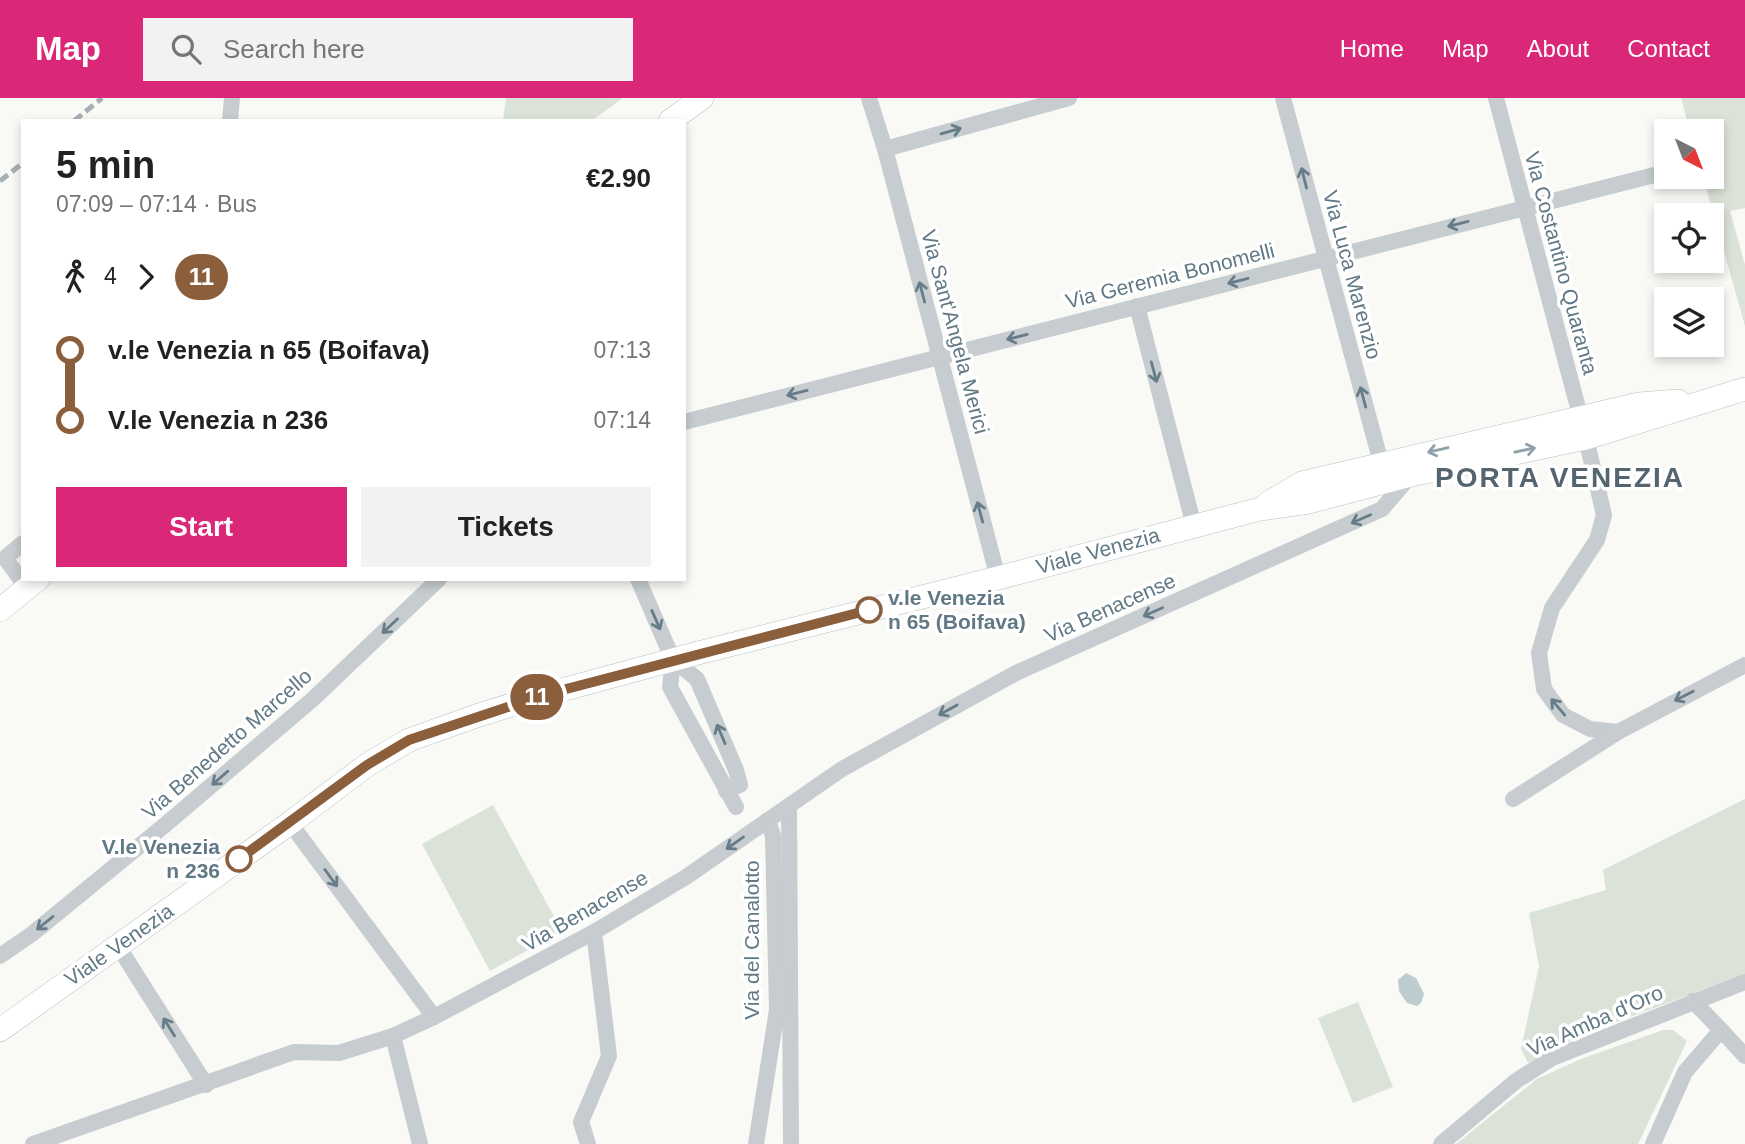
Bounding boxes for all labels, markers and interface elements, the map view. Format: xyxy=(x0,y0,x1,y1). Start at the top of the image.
search box xyxy=(143,18,633,81)
text: Map xyxy=(35,30,101,67)
icon: search xyxy=(167,30,205,68)
text: Search here xyxy=(223,34,365,64)
text: Home xyxy=(1340,35,1404,62)
text: Map xyxy=(1442,35,1489,62)
text: About xyxy=(1527,35,1589,62)
text: Contact xyxy=(1627,35,1710,62)
north arrow xyxy=(1654,119,1724,189)
map controls xyxy=(1654,119,1724,357)
one-way arrow xyxy=(940,123,962,136)
text: 5 min xyxy=(56,144,155,186)
street label: Via Costantino Quaranta xyxy=(1521,149,1602,377)
text: €2.90 xyxy=(586,163,651,193)
one-way arrow xyxy=(1297,167,1310,189)
street label: Via Luca Marenzio xyxy=(1319,188,1386,362)
text: 07:09 – 07:14 · Bus xyxy=(56,191,257,217)
button: locate xyxy=(1654,203,1724,273)
one-way arrow xyxy=(1447,218,1470,231)
street label: Via Sant'Angela Merici xyxy=(917,227,994,436)
street label: Via Geremia Bonomelli xyxy=(1063,238,1277,313)
icon: walk xyxy=(56,258,94,296)
icon: forward xyxy=(127,258,165,296)
text: 4 xyxy=(104,263,117,289)
text: 11 xyxy=(189,263,214,290)
one-way arrow xyxy=(1227,275,1250,288)
one-way arrow xyxy=(915,281,928,303)
button: layers xyxy=(1654,287,1724,357)
one-way arrow xyxy=(1006,331,1029,344)
text: v.le Venezia n 65 (Boifava) xyxy=(108,335,430,365)
text: 07:13 xyxy=(593,337,651,363)
one-way arrow xyxy=(1148,361,1161,383)
one-way arrow xyxy=(1356,386,1369,409)
one-way arrow xyxy=(786,387,809,400)
text: V.le Venezia n 236 xyxy=(108,405,328,435)
text: 07:14 xyxy=(593,407,651,433)
one-way arrow xyxy=(1513,443,1536,457)
one-way arrow xyxy=(1427,444,1450,458)
district label: PORTA VENEZIA xyxy=(1435,462,1685,493)
button: Start xyxy=(56,487,347,567)
button: Tickets xyxy=(361,487,651,567)
one-way arrow xyxy=(973,501,986,523)
one-way arrow xyxy=(1351,513,1372,526)
street label: Viale Venezia xyxy=(1034,523,1162,578)
street label: Via Benacense xyxy=(1041,568,1179,647)
place label: v.le Venezia n 65 (Boifava) xyxy=(888,586,1026,633)
marker: v.le Venezia n 65 (Boifava) xyxy=(856,597,882,623)
one-way arrow xyxy=(1143,606,1165,619)
one-way arrow xyxy=(650,608,663,630)
one-way arrow xyxy=(382,618,399,635)
street label: Via Benedetto Marcello xyxy=(137,664,316,823)
line badge: 11 xyxy=(505,674,568,720)
text: 11 xyxy=(524,683,550,710)
one-way arrow xyxy=(1674,690,1695,703)
one-way arrow xyxy=(1550,698,1566,716)
one-way arrow xyxy=(939,703,959,717)
one-way arrow xyxy=(714,724,727,746)
one-way arrow xyxy=(212,770,230,786)
place label: V.le Venezia n 236 xyxy=(102,835,220,882)
one-way arrow xyxy=(726,836,745,850)
marker: V.le Venezia n 236 xyxy=(226,846,252,872)
street label: Via del Canalotto xyxy=(740,860,763,1020)
street label: Via Benacense xyxy=(518,865,652,956)
one-way arrow xyxy=(323,868,338,887)
street label: Viale Venezia xyxy=(60,899,178,990)
one-way arrow xyxy=(37,915,55,931)
street label: Via Amba d'Oro xyxy=(1523,980,1666,1061)
one-way arrow xyxy=(162,1018,177,1037)

